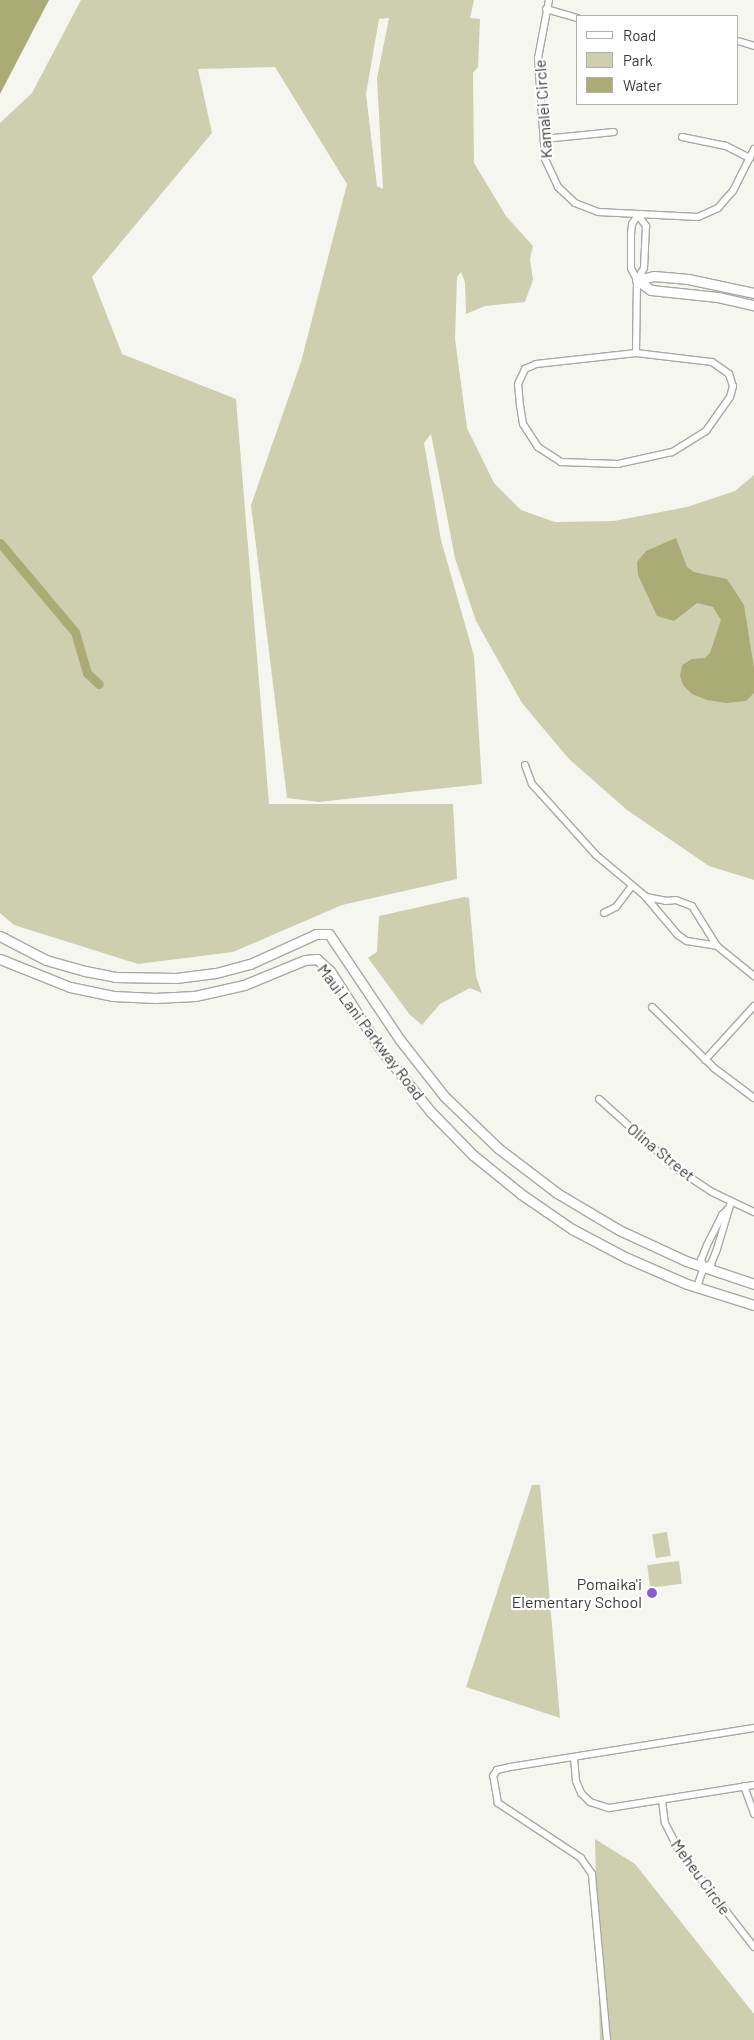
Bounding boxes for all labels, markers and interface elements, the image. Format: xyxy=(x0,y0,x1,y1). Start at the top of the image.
legend xyxy=(576,15,739,105)
text: Road xyxy=(623,26,656,44)
text: Park xyxy=(623,51,652,69)
street label: Kamalei Circle xyxy=(530,59,556,159)
text: Water xyxy=(623,76,662,94)
street label: Maui Lani Parkway Road xyxy=(314,960,428,1104)
street label: Olina Street xyxy=(623,1119,699,1185)
place label: Pomaika'i Elementary School xyxy=(512,1574,642,1612)
marker: Pomaika'i Elementary School xyxy=(646,1587,658,1599)
street label: Meheu Circle xyxy=(667,1835,735,1919)

